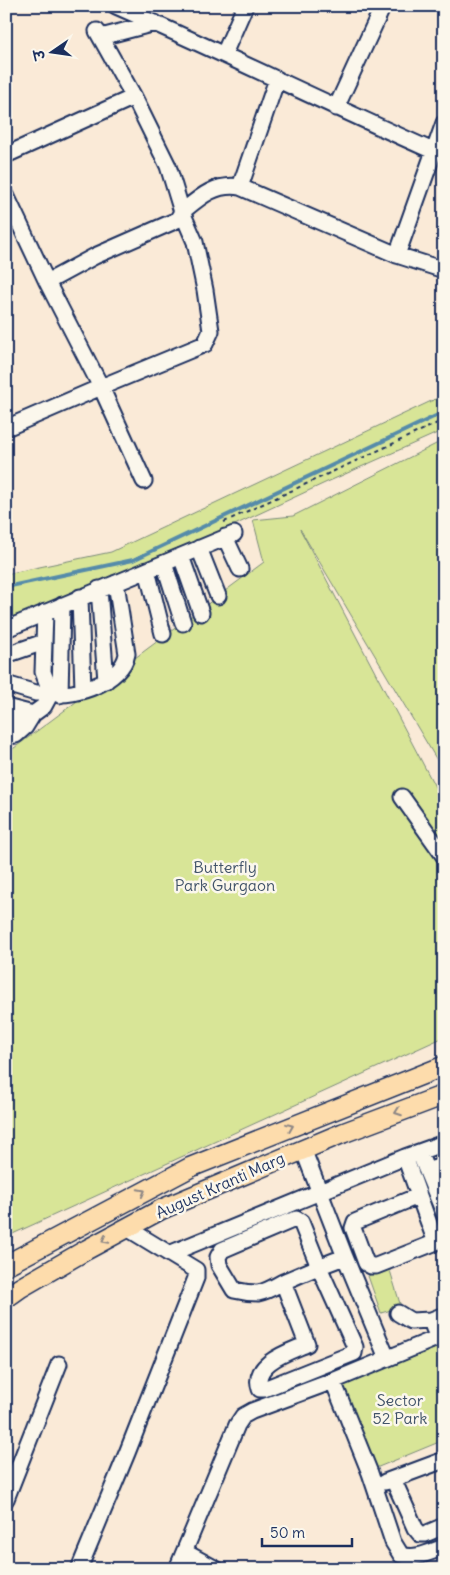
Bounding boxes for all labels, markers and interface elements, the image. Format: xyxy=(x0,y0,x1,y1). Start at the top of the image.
north arrow xyxy=(28,28,78,78)
text: उ xyxy=(29,47,50,63)
park label: Butterfly Park Gurgaon xyxy=(175,857,275,895)
one-way arrow xyxy=(394,1106,403,1116)
one-way arrow xyxy=(285,1123,294,1133)
street label: August Kranti Marg xyxy=(152,1148,288,1222)
one-way arrow xyxy=(136,1188,145,1198)
one-way arrow xyxy=(101,1234,110,1244)
park label: Sector 52 Park xyxy=(373,1390,427,1428)
scale bar xyxy=(262,1515,352,1547)
text: 50 m xyxy=(270,1523,305,1542)

